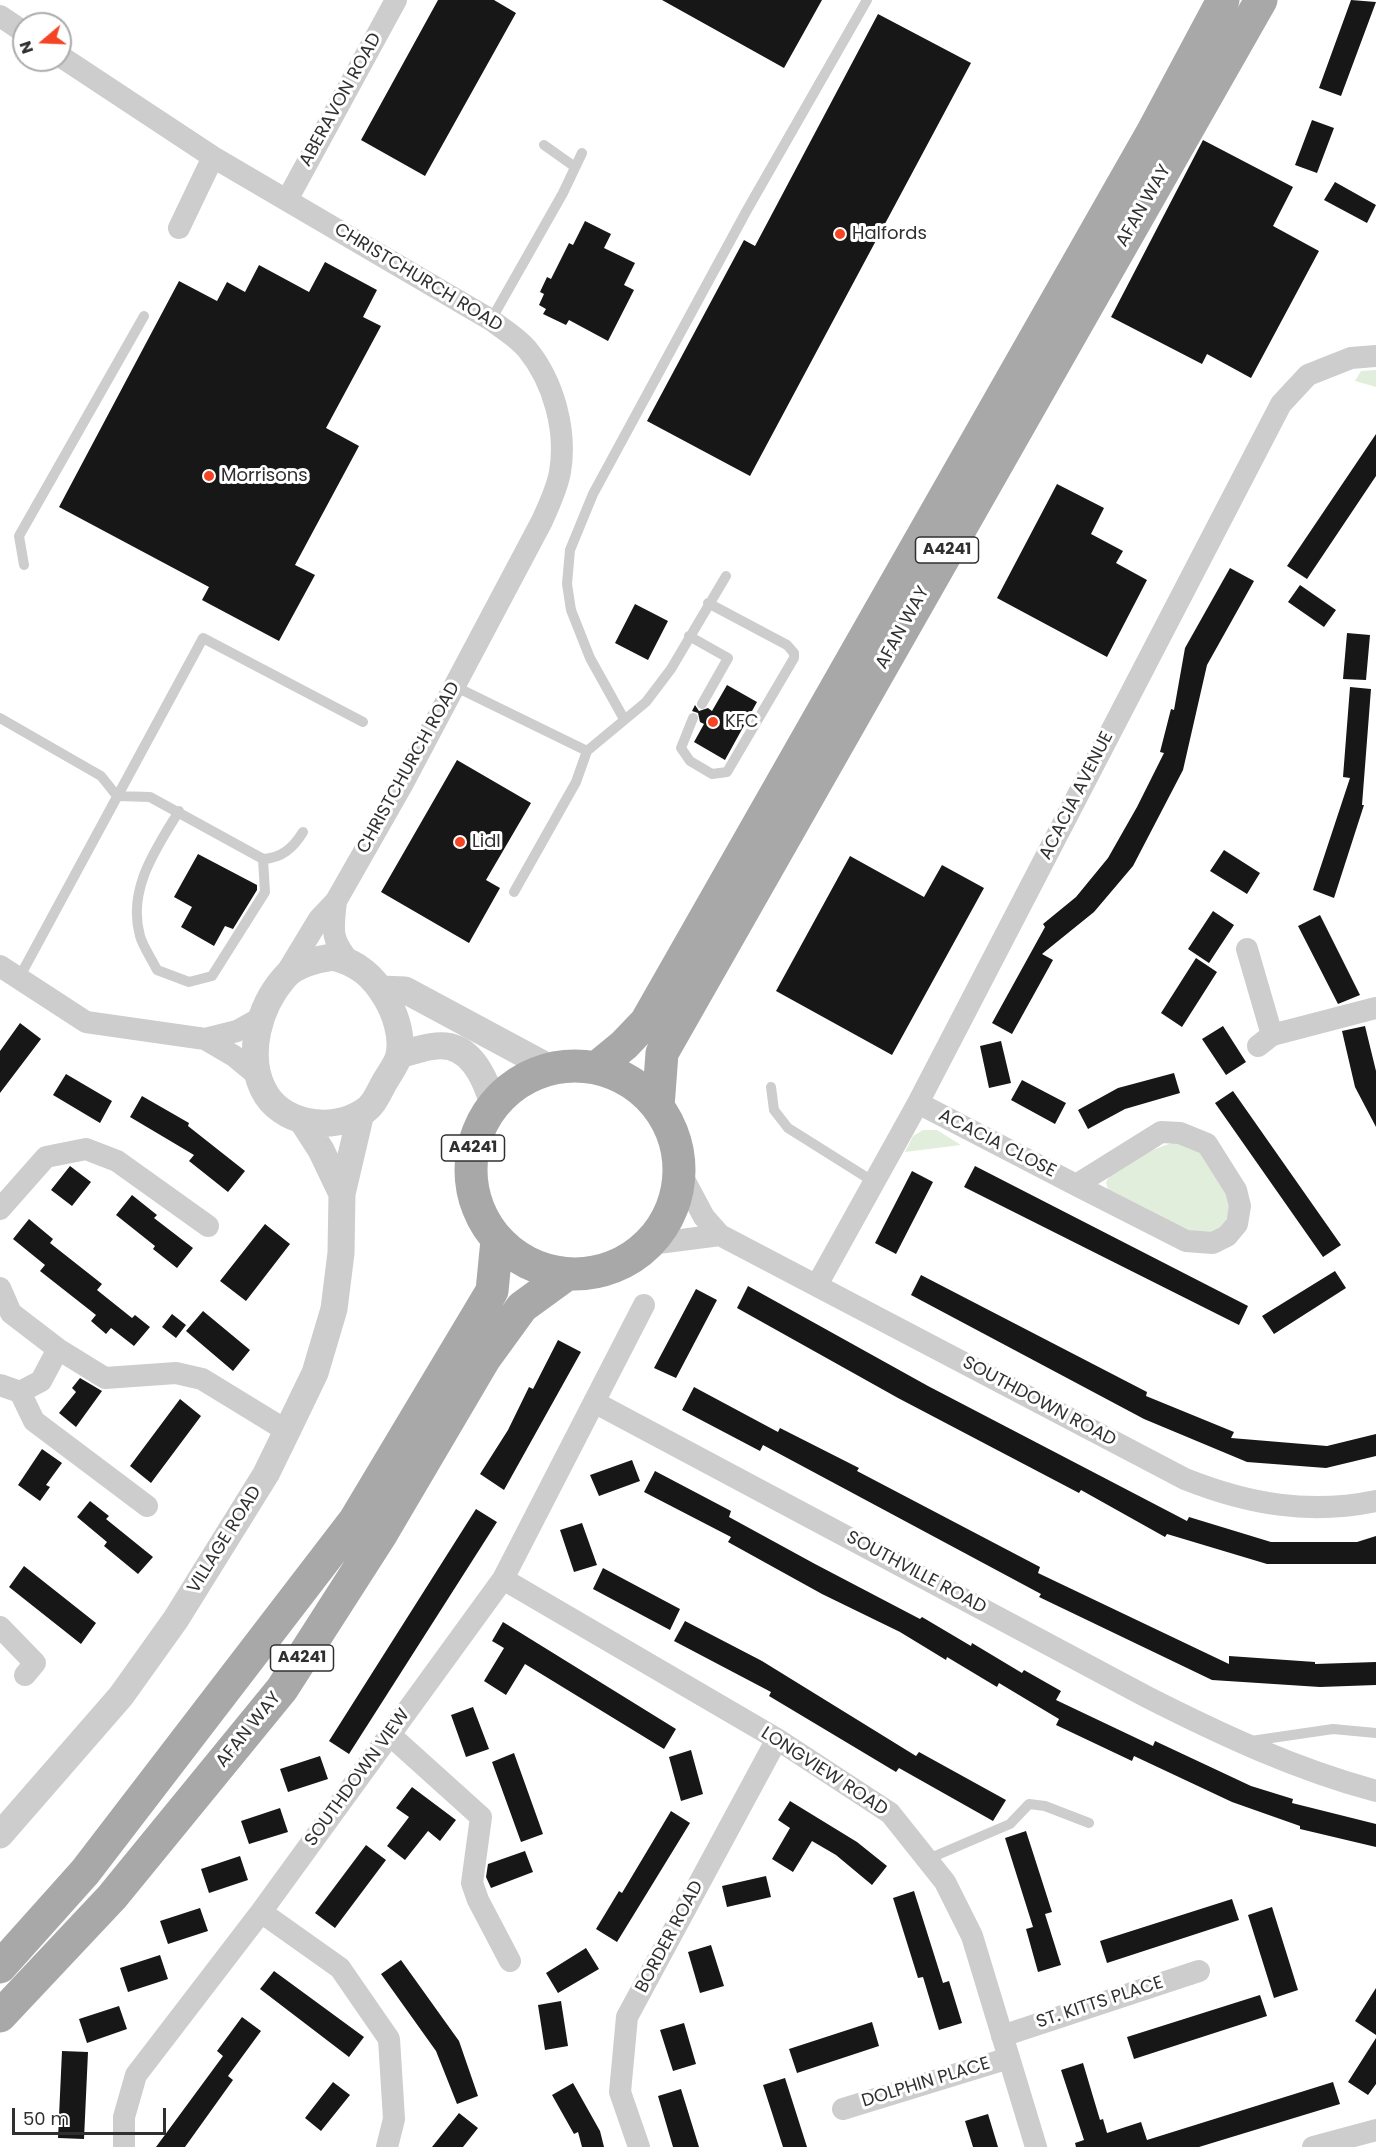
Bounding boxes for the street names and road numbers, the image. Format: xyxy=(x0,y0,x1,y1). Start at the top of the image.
street label: ABERAVON ROAD xyxy=(295,30,387,170)
street label: AFAN WAY xyxy=(1112,161,1176,251)
street label: CHRISTCHURCH ROAD xyxy=(330,219,506,337)
road number: A4241 xyxy=(916,537,978,563)
street label: AFAN WAY xyxy=(871,583,935,673)
street label: CHRISTCHURCH ROAD xyxy=(353,679,465,857)
street label: ACACIA AVENUE xyxy=(1035,728,1119,864)
street label: ACACIA CLOSE xyxy=(935,1105,1059,1183)
road number: A4241 xyxy=(442,1135,504,1161)
street label: SOUTHDOWN ROAD xyxy=(958,1352,1120,1452)
street label: VILLAGE ROAD xyxy=(183,1482,267,1598)
street label: SOUTHVILLE ROAD xyxy=(842,1527,990,1619)
road number: A4241 xyxy=(270,1645,334,1671)
street label: AFAN WAY xyxy=(212,1688,286,1772)
street label: SOUTHDOWN VIEW xyxy=(301,1705,415,1851)
street label: LONGVIEW ROAD xyxy=(757,1723,891,1821)
street label: BORDER ROAD xyxy=(631,1877,709,1997)
street label: ST. KITTS PLACE xyxy=(1034,1972,1166,2034)
street label: DOLPHIN PLACE xyxy=(859,2053,993,2113)

